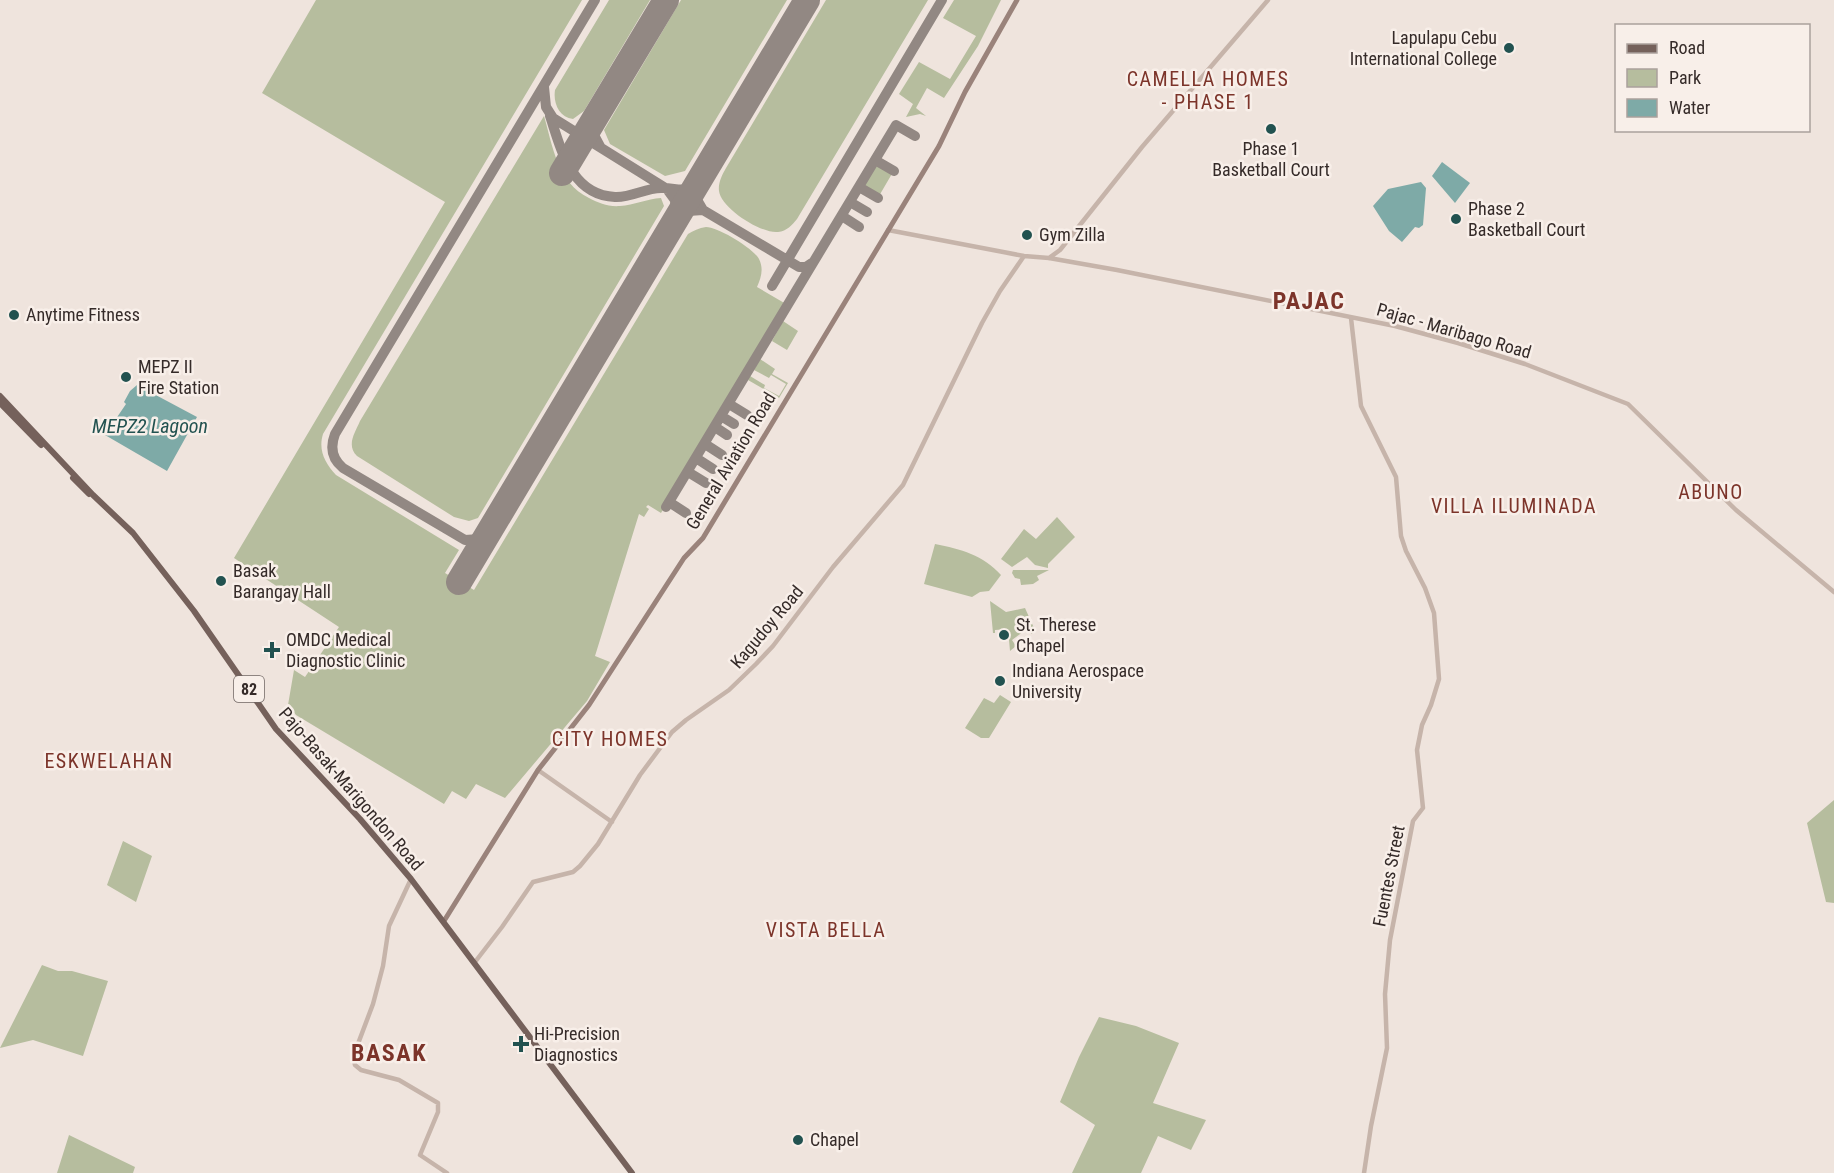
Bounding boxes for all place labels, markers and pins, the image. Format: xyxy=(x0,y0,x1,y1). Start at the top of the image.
place label: Lapulapu Cebu International College xyxy=(1350,27,1497,69)
marker: Lapulapu Cebu International College xyxy=(1502,41,1516,55)
marker: Phase 1 Basketball Court xyxy=(1264,122,1278,136)
place label: Phase 1 Basketball Court xyxy=(1212,138,1330,180)
place label: Phase 2 Basketball Court xyxy=(1468,198,1585,240)
marker: Phase 2 Basketball Court xyxy=(1449,212,1463,226)
place label: Gym Zilla xyxy=(1039,224,1105,245)
marker: Gym Zilla xyxy=(1020,228,1034,242)
place label: Anytime Fitness xyxy=(26,304,140,325)
marker: Anytime Fitness xyxy=(7,308,21,322)
place label: MEPZ II Fire Station xyxy=(138,356,219,398)
marker: MEPZ II Fire Station xyxy=(119,370,133,384)
place label: Basak Barangay Hall xyxy=(233,560,331,602)
marker: Basak Barangay Hall xyxy=(214,574,228,588)
place label: St. Therese Chapel xyxy=(1016,614,1096,656)
marker: St. Therese Chapel xyxy=(997,628,1011,642)
place label: OMDC Medical Diagnostic Clinic xyxy=(286,629,405,671)
marker: OMDC Medical Diagnostic Clinic xyxy=(263,641,281,659)
place label: Indiana Aerospace University xyxy=(1012,660,1144,702)
marker: Indiana Aerospace University xyxy=(993,674,1007,688)
place label: Hi-Precision Diagnostics xyxy=(534,1023,620,1065)
marker: Hi-Precision Diagnostics xyxy=(512,1035,530,1053)
place label: Chapel xyxy=(810,1129,859,1150)
marker: Chapel xyxy=(791,1133,805,1147)

